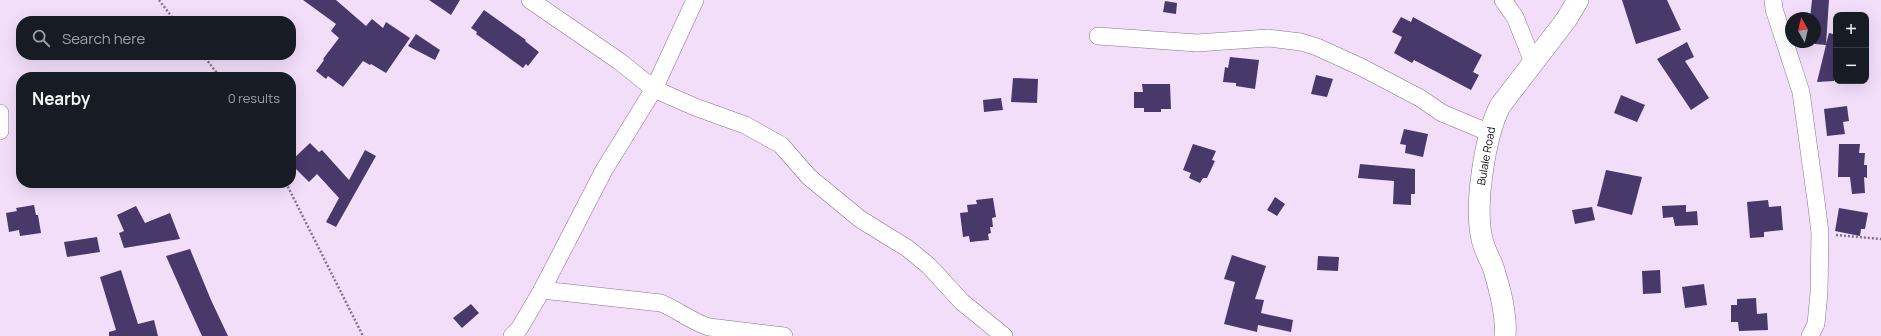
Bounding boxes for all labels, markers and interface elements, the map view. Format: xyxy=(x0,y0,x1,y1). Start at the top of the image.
north arrow xyxy=(1785,12,1821,48)
map controls xyxy=(1833,12,1869,84)
button: + xyxy=(1833,12,1869,48)
search box xyxy=(16,16,296,60)
icon: search xyxy=(30,27,52,49)
text: Search here xyxy=(62,28,145,49)
button: − xyxy=(1833,48,1869,84)
text: Nearby xyxy=(32,87,90,110)
text: 0 results xyxy=(228,89,280,107)
street label: Bulale Road xyxy=(1473,125,1498,186)

